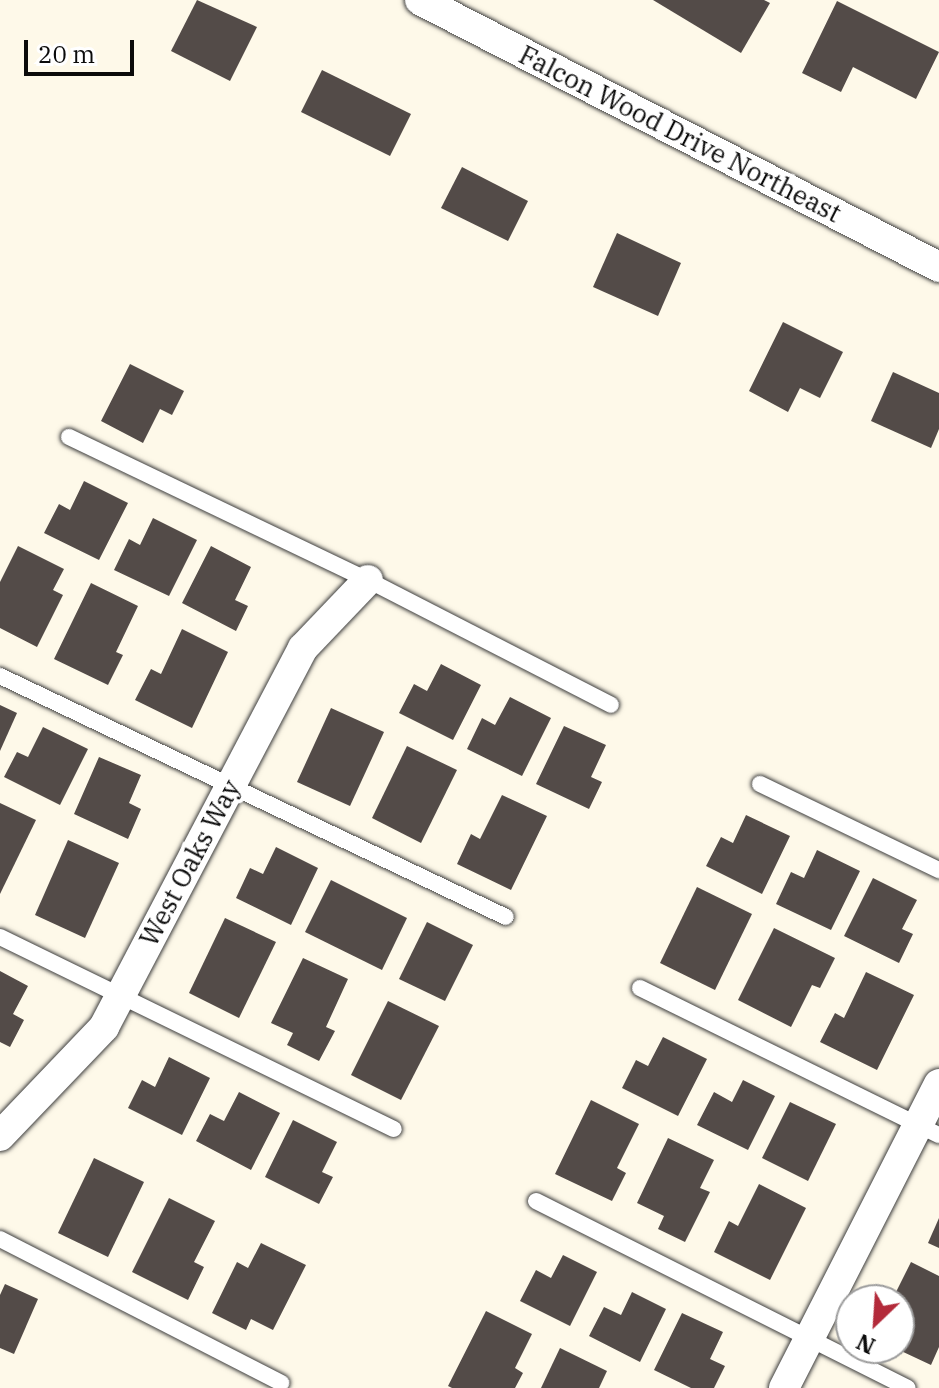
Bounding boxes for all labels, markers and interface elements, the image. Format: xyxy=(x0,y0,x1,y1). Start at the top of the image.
scale bar xyxy=(28,24,138,74)
text: 20 m xyxy=(38,38,95,70)
street label: Falcon Wood Drive Northeast xyxy=(514,39,846,229)
street label: West Oaks Way xyxy=(133,775,247,951)
north arrow xyxy=(835,1284,915,1364)
text: N xyxy=(851,1328,880,1361)

